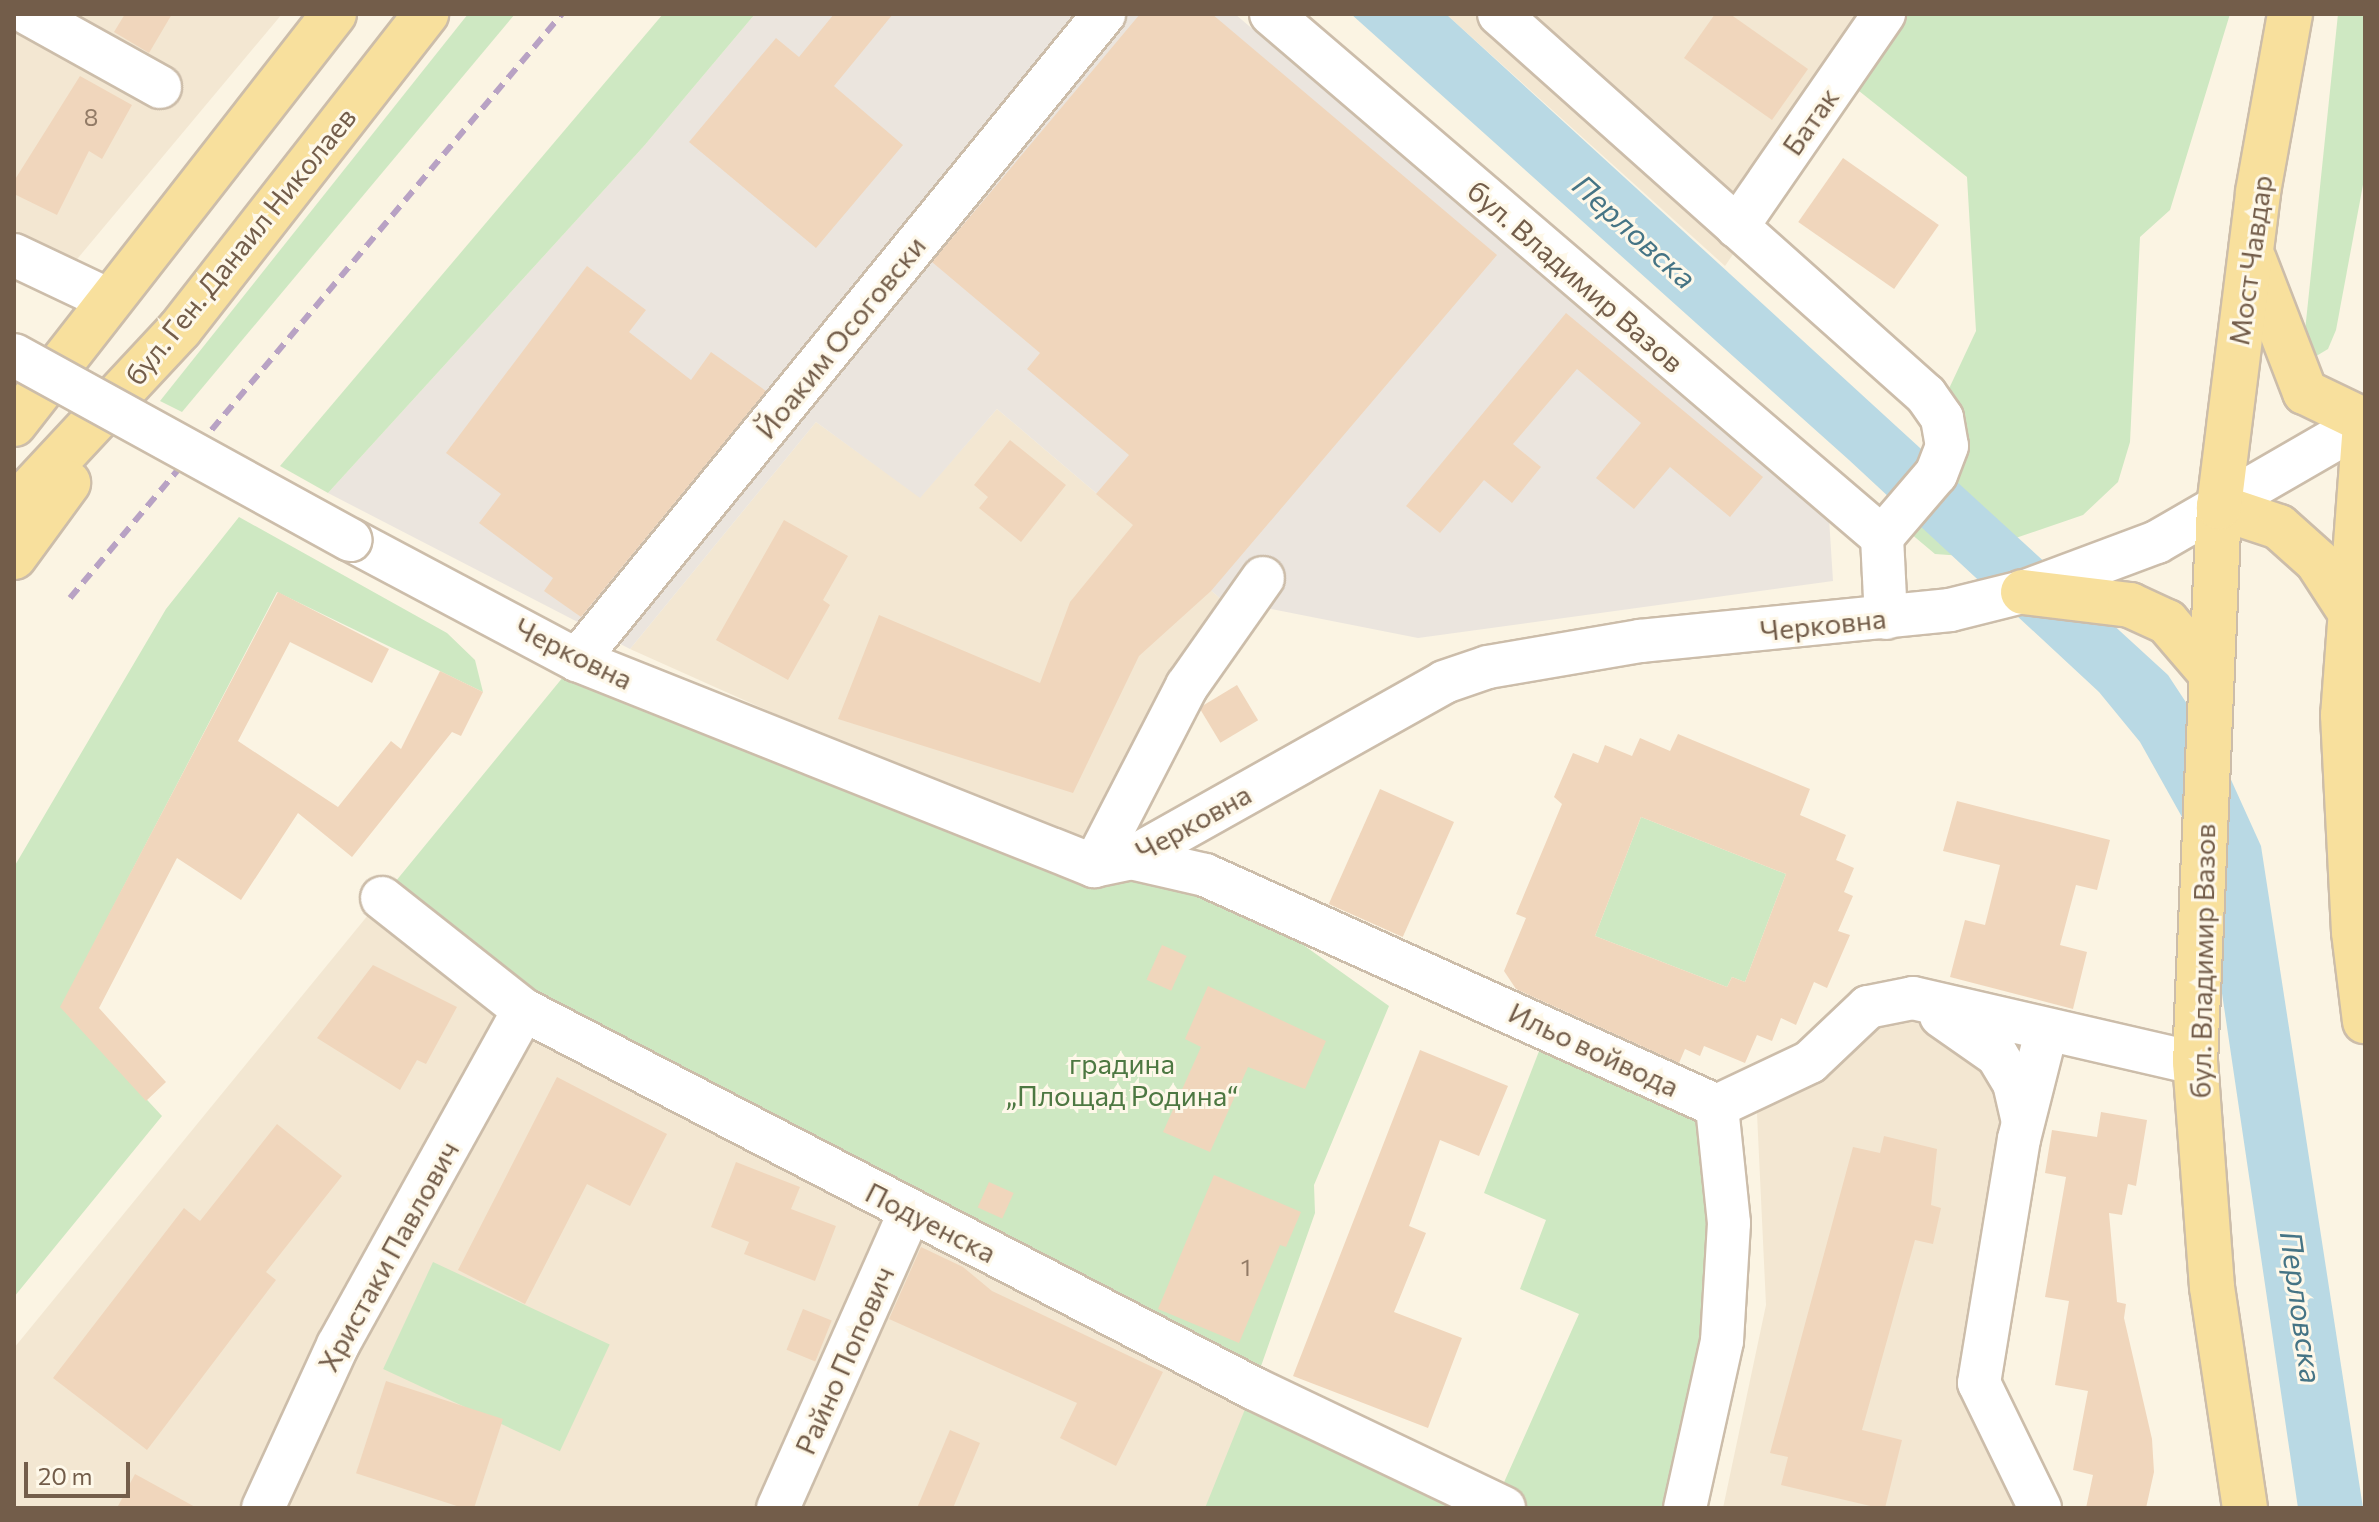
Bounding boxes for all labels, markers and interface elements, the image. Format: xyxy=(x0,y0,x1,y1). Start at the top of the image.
street label: Батак xyxy=(1775,81,1845,161)
street label: бул. Ген. Данаил Николаев xyxy=(118,100,362,392)
house number: 8 xyxy=(84,103,98,131)
water label: Перловска xyxy=(1566,166,1704,296)
street label: бул. Владимир Вазов xyxy=(1461,173,1691,379)
street label: Мост Чавдар xyxy=(2221,173,2279,347)
street label: Йоаким Осоговски xyxy=(748,229,932,445)
street label: Черковна xyxy=(1758,601,1888,647)
street label: Черковна xyxy=(510,610,638,696)
street label: Черковна xyxy=(1130,777,1256,867)
street label: бул. Владимир Вазов xyxy=(2183,823,2221,1099)
street label: Ильо войвода xyxy=(1504,995,1684,1103)
park label: градина „Площад Родина“ xyxy=(1006,1046,1238,1112)
street label: Христаки Павлович xyxy=(311,1135,465,1377)
street label: Подуенска xyxy=(860,1175,1002,1269)
water label: Перловска xyxy=(2274,1229,2330,1385)
house number: 1 xyxy=(1241,1253,1251,1281)
street label: Райно Попович xyxy=(788,1261,900,1459)
scale bar xyxy=(28,1446,134,1496)
text: 20 m xyxy=(38,1461,92,1490)

